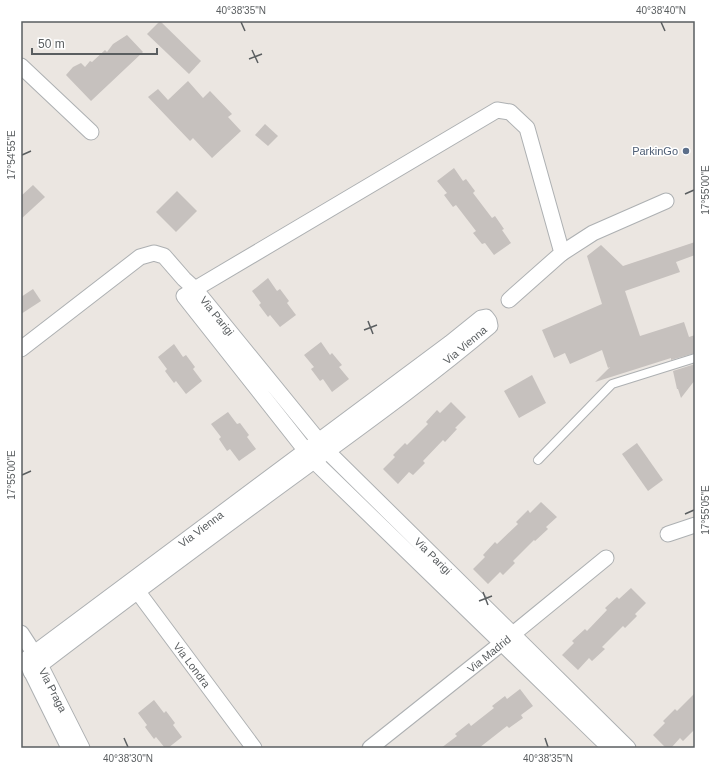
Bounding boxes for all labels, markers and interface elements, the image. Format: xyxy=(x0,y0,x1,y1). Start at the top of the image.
text: 40°38'35"N xyxy=(216,5,266,16)
text: 40°38'40"N xyxy=(636,5,686,16)
scale bar xyxy=(32,30,157,56)
text: 50 m xyxy=(38,37,65,51)
text: 17°54'55"E xyxy=(6,130,17,180)
place label: ParkinGo xyxy=(632,145,678,157)
marker: ParkinGo xyxy=(681,146,691,156)
text: 17°55'00"E xyxy=(700,165,711,215)
street label: Via Parigi xyxy=(198,294,236,338)
street label: Via Vienna xyxy=(441,323,490,367)
text: 17°55'00"E xyxy=(6,450,17,500)
text: 17°55'05"E xyxy=(700,485,711,535)
street label: Via Vienna xyxy=(176,508,226,550)
street label: Via Parigi xyxy=(412,535,454,577)
street label: Via Madrid xyxy=(465,633,513,675)
street label: Via Londra xyxy=(171,640,213,690)
street label: Via Praga xyxy=(37,666,70,715)
text: 40°38'30"N xyxy=(103,753,153,764)
text: 40°38'35"N xyxy=(523,753,573,764)

